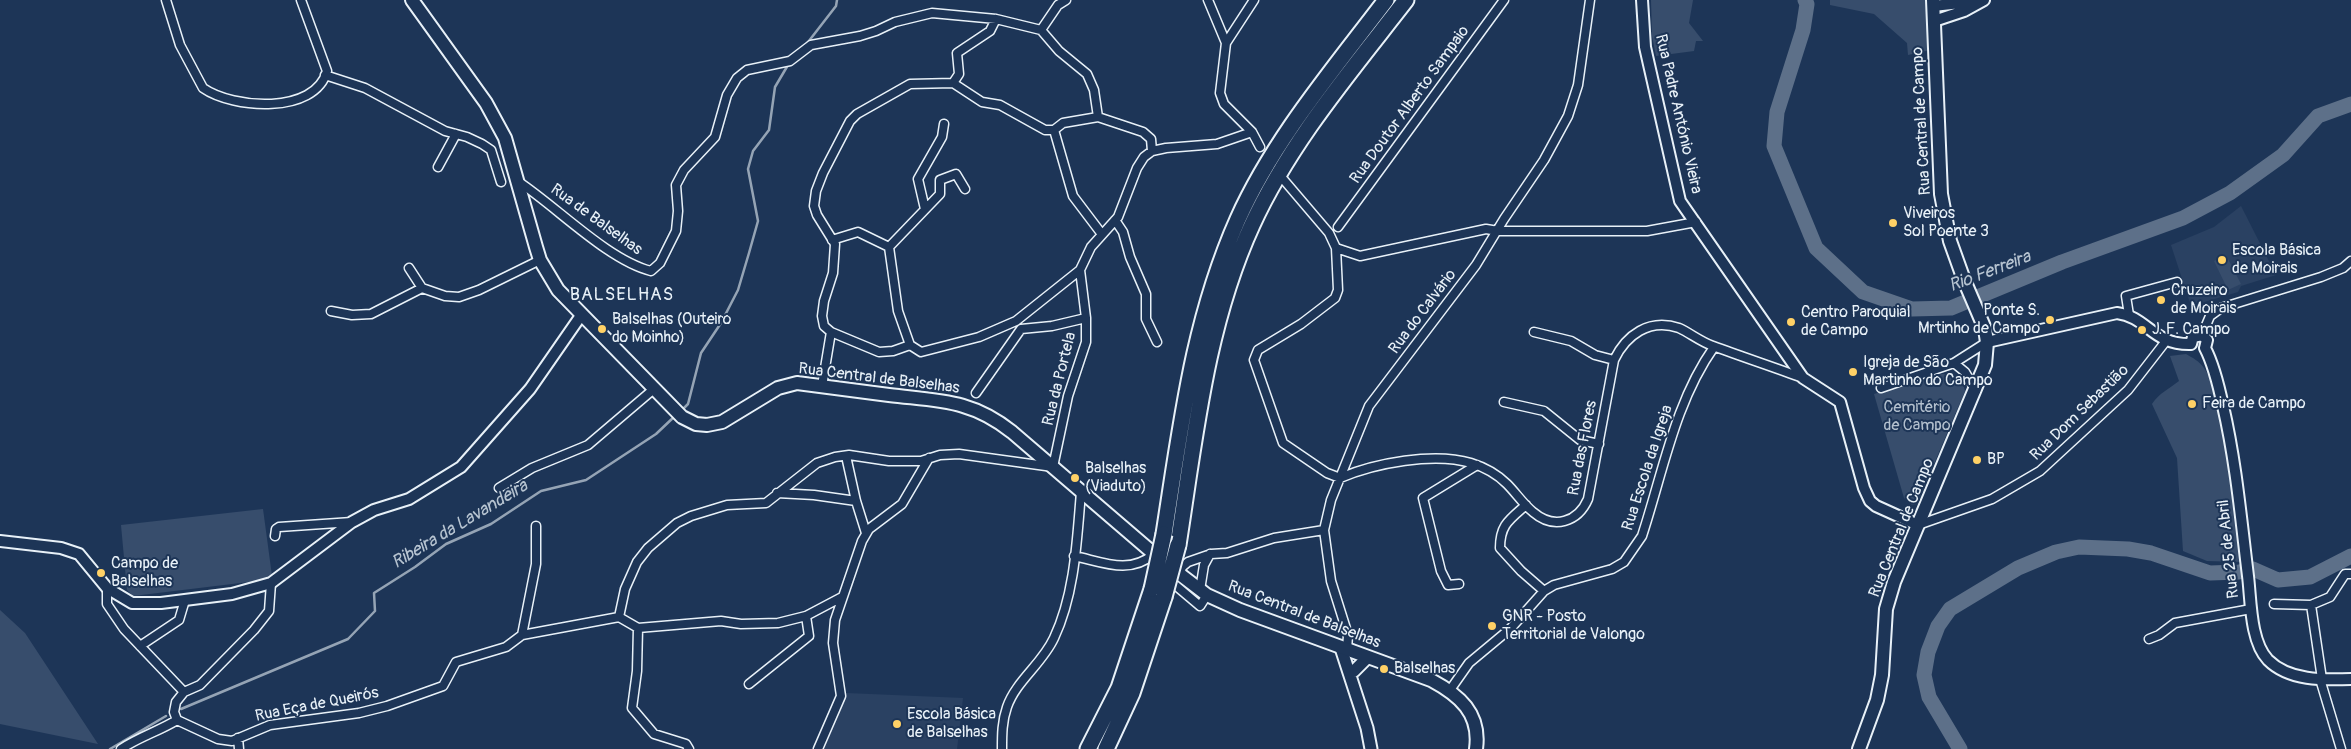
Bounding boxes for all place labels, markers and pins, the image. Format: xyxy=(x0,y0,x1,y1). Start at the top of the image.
place label: Viveiros Sol Poente 3 xyxy=(1903,204,1989,242)
marker: Viveiros Sol Poente 3 xyxy=(1887,217,1899,229)
place label: Escola Básica de Moirais xyxy=(2232,241,2321,279)
marker: Escola Básica de Moirais xyxy=(2216,254,2228,266)
place label: Cruzeiro de Moirais xyxy=(2171,281,2236,319)
marker: Cruzeiro de Moirais xyxy=(2155,294,2167,306)
place label: Ponte S. Mrtinho de Campo xyxy=(1918,301,2040,339)
place label: Centro Paroquial de Campo xyxy=(1801,303,1910,341)
place label: Balselhas (Outeiro do Moinho) xyxy=(612,310,731,348)
marker: Ponte S. Mrtinho de Campo xyxy=(2044,314,2056,326)
marker: Centro Paroquial de Campo xyxy=(1785,316,1797,328)
place label: J. F. Campo xyxy=(2152,320,2230,340)
marker: Balselhas (Outeiro do Moinho) xyxy=(596,323,608,335)
marker: J. F. Campo xyxy=(2136,324,2148,336)
place label: Igreja de São Martinho do Campo xyxy=(1863,353,1993,391)
marker: Igreja de São Martinho do Campo xyxy=(1847,366,1859,378)
place label: Feira de Campo xyxy=(2202,394,2306,414)
marker: Feira de Campo xyxy=(2186,398,2198,410)
place label: BP xyxy=(1987,450,2005,470)
marker: BP xyxy=(1971,454,1983,466)
place label: Balselhas (Viaduto) xyxy=(1085,459,1147,497)
marker: Balselhas (Viaduto) xyxy=(1069,472,1081,484)
place label: Campo de Balselhas xyxy=(111,554,178,592)
marker: Campo de Balselhas xyxy=(95,567,107,579)
place label: GNR - Posto Territorial de Valongo xyxy=(1502,607,1645,645)
marker: GNR - Posto Territorial de Valongo xyxy=(1486,620,1498,632)
place label: Balselhas xyxy=(1394,659,1455,679)
marker: Balselhas xyxy=(1378,663,1390,675)
place label: Escola Básica de Balselhas xyxy=(907,705,996,743)
marker: Escola Básica de Balselhas xyxy=(891,718,903,730)

